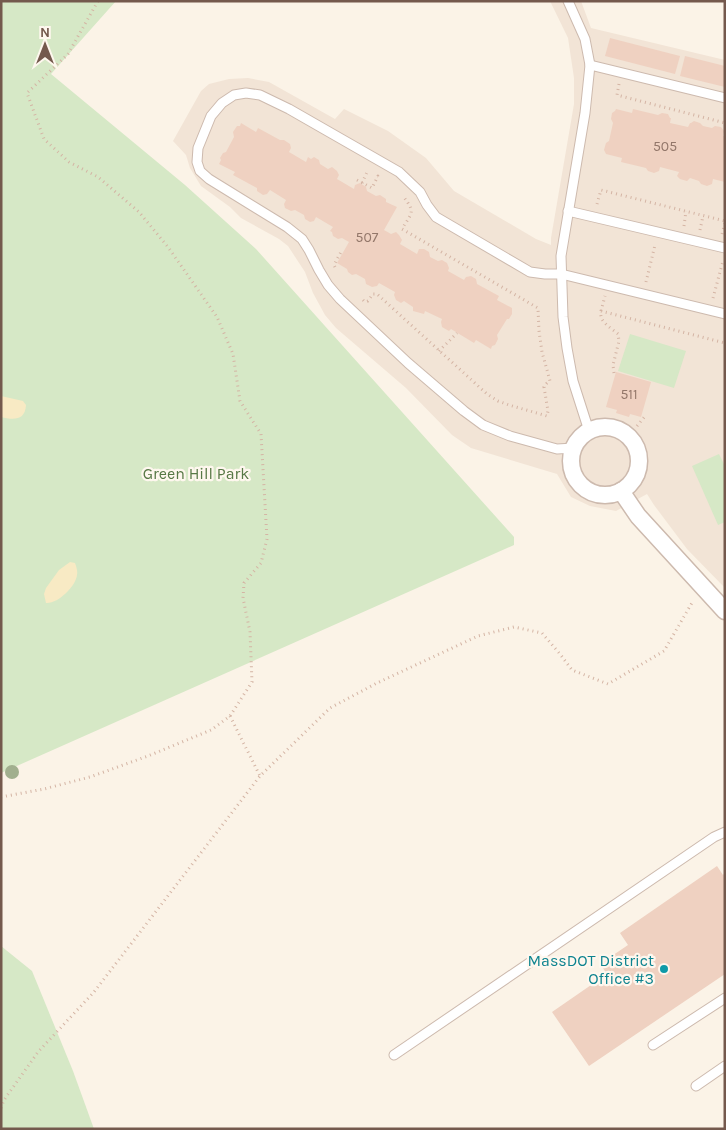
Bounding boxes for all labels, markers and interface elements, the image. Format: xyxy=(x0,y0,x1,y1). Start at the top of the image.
north arrow xyxy=(20,20,70,70)
text: N xyxy=(40,24,50,41)
house number: 505 xyxy=(653,138,677,155)
house number: 507 xyxy=(356,229,379,246)
house number: 511 xyxy=(620,386,638,403)
park label: Green Hill Park xyxy=(143,464,249,483)
place label: MassDOT District Office #3 xyxy=(528,951,654,988)
marker: MassDOT District Office #3 xyxy=(658,963,670,975)

